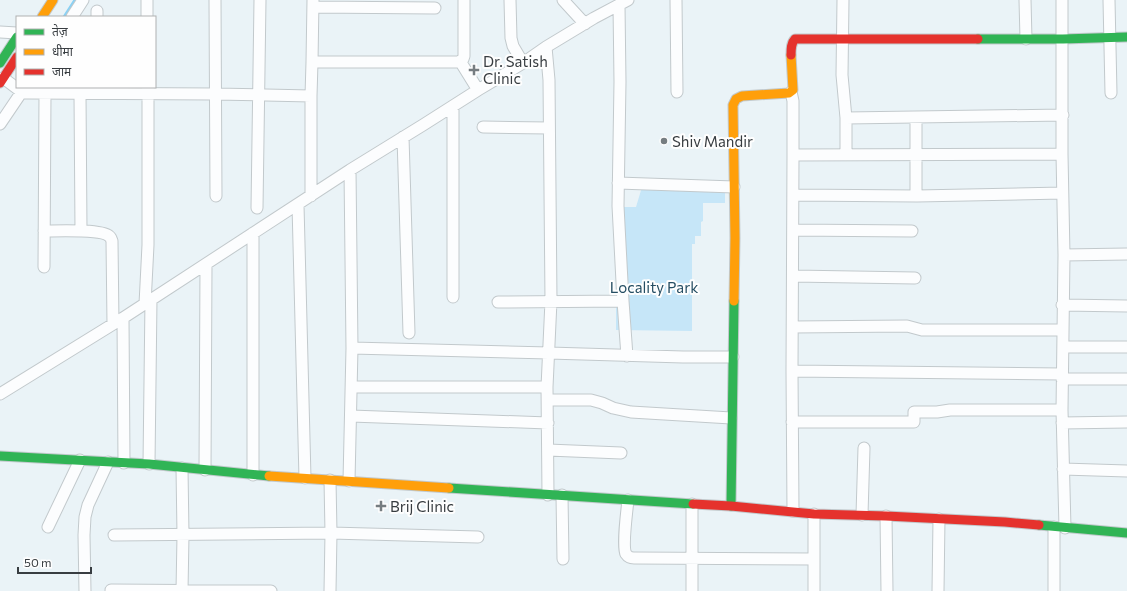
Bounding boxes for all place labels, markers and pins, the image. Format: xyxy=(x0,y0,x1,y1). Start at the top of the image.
place label: Dr. Satish Clinic xyxy=(483,52,548,87)
marker: Dr. Satish Clinic xyxy=(468,64,480,76)
place label: Shiv Mandir xyxy=(672,132,753,150)
marker: Shiv Mandir xyxy=(659,136,669,146)
place label: Brij Clinic xyxy=(390,497,454,515)
marker: Brij Clinic xyxy=(375,500,387,512)

